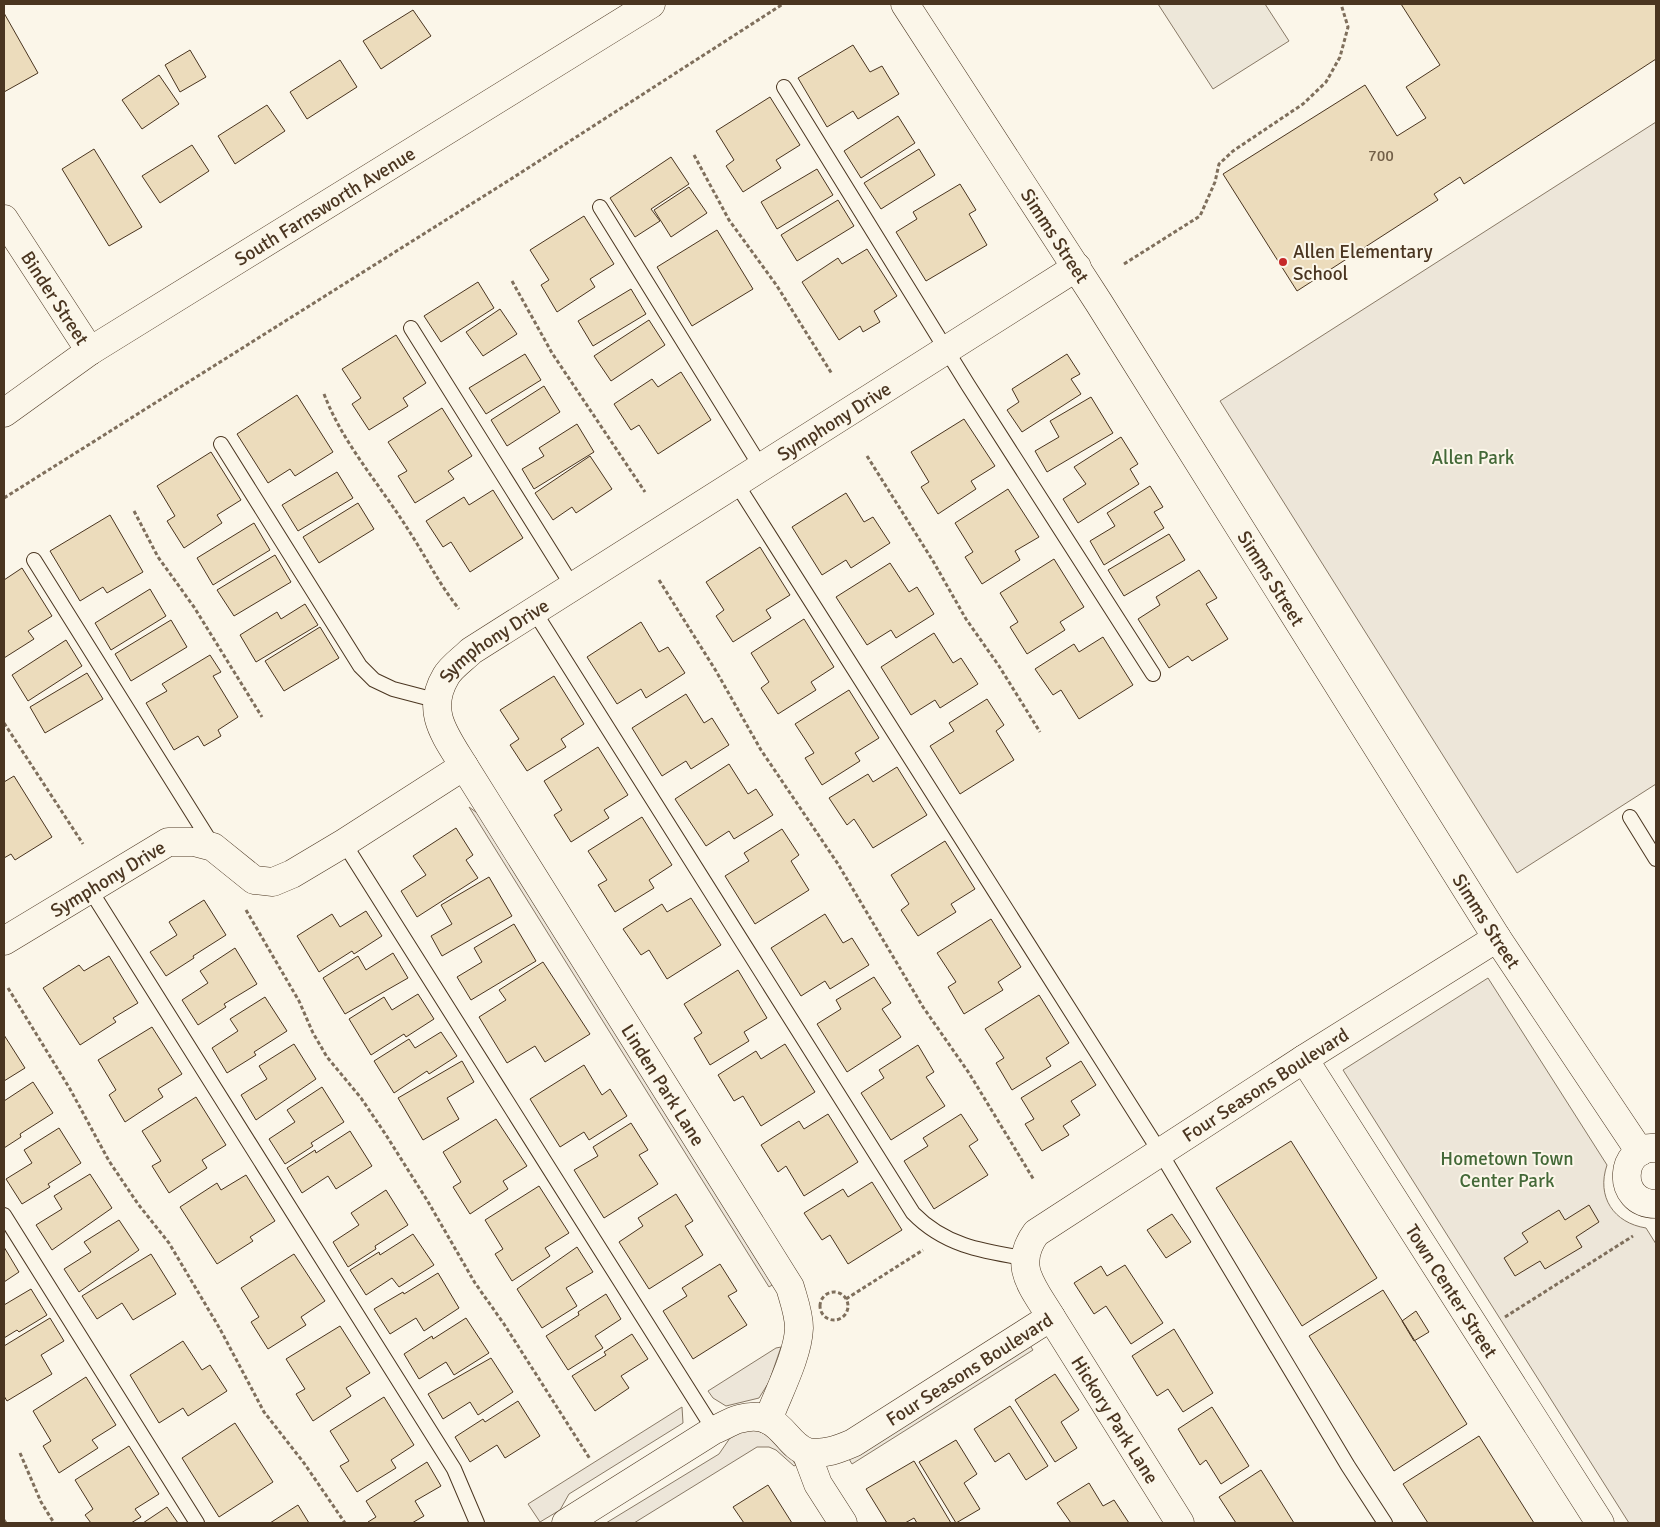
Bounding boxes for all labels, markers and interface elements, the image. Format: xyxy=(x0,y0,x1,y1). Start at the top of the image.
street label: South Farnsworth Avenue xyxy=(230,142,420,272)
house number: 700 xyxy=(1368,146,1394,166)
street label: Simms Street xyxy=(1015,184,1094,288)
place label: Allen Elementary School xyxy=(1293,240,1433,286)
street label: Binder Street xyxy=(15,247,94,350)
marker: Allen Elementary School xyxy=(1277,256,1289,268)
street label: Symphony Drive xyxy=(773,377,896,467)
park label: Allen Park xyxy=(1432,446,1515,470)
street label: Simms Street xyxy=(1232,526,1310,631)
street label: Symphony Drive xyxy=(434,594,554,687)
street label: Symphony Drive xyxy=(46,835,170,923)
street label: Simms Street xyxy=(1447,870,1525,974)
street label: Linden Park Lane xyxy=(615,1020,710,1151)
street label: Four Seasons Boulevard xyxy=(1178,1023,1353,1148)
park label: Hometown Town Center Park xyxy=(1440,1147,1574,1193)
street label: Town Center Street xyxy=(1400,1220,1503,1363)
street label: Four Seasons Boulevard xyxy=(882,1308,1058,1432)
street label: Hickory Park Lane xyxy=(1065,1352,1163,1489)

